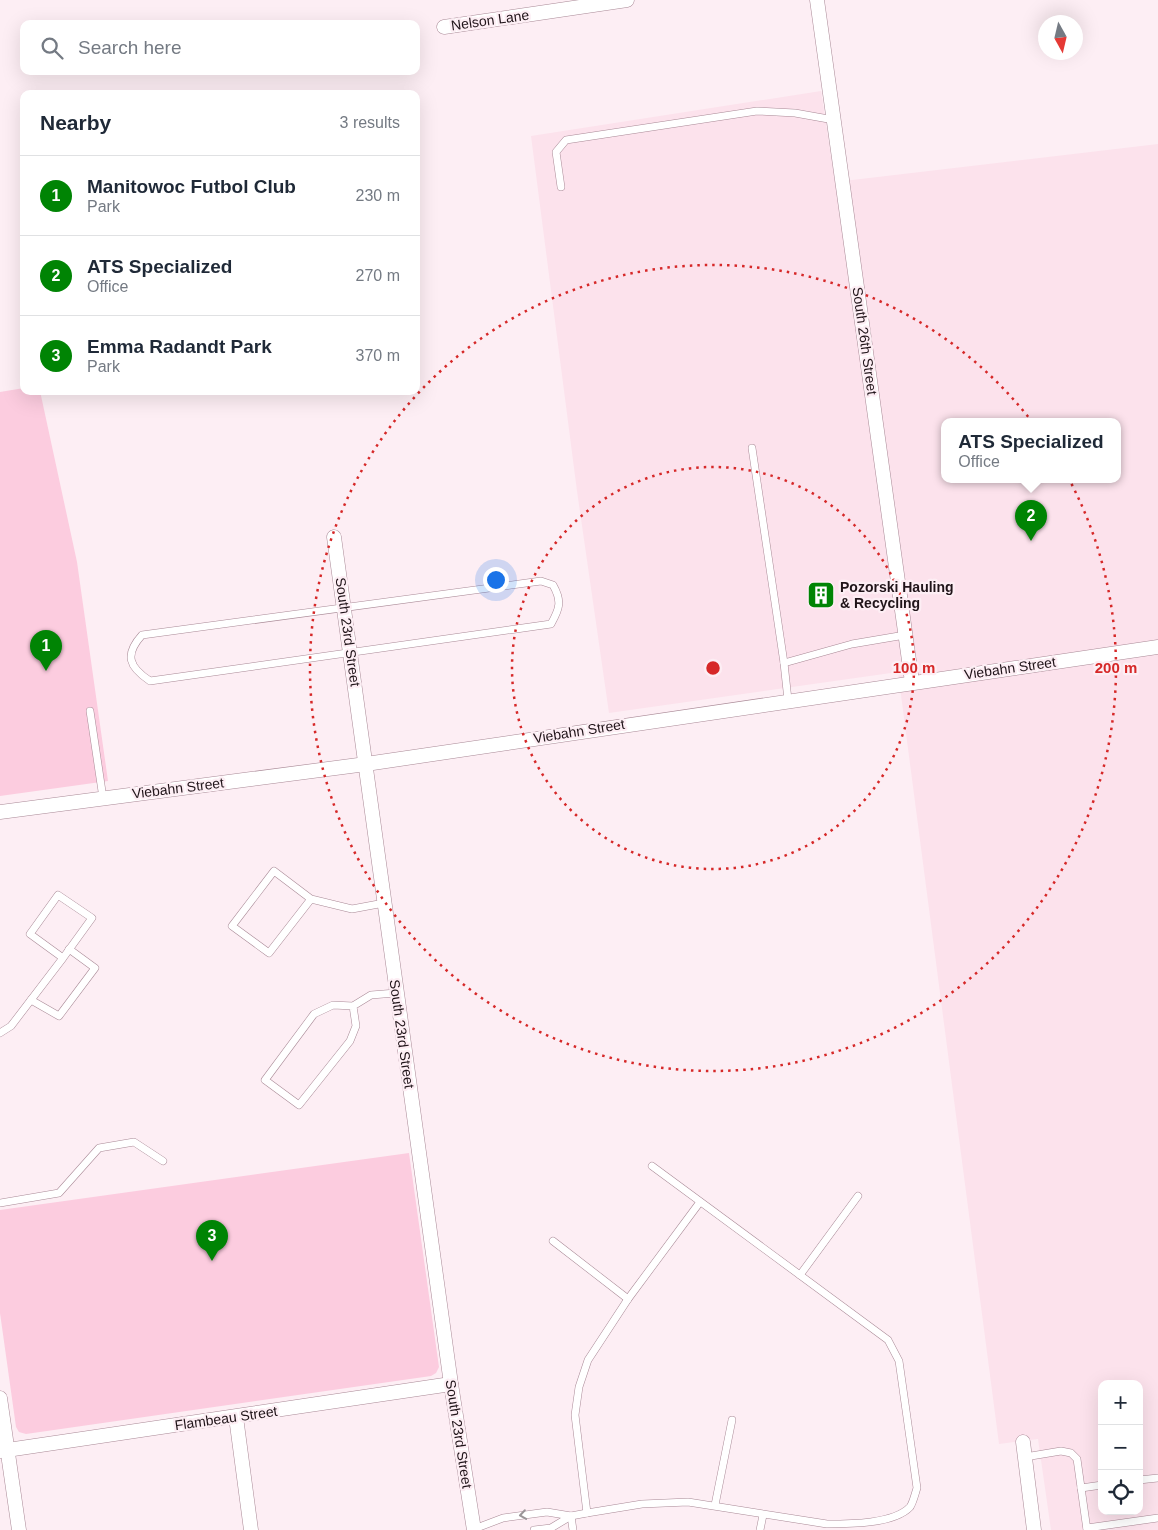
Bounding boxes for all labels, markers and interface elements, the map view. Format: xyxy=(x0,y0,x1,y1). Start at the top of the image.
street label: Nelson Lane xyxy=(450,7,530,33)
north arrow xyxy=(1038,15,1083,60)
search box xyxy=(20,20,420,75)
icon: search xyxy=(38,34,66,62)
text: Search here xyxy=(78,37,182,58)
text: Nearby xyxy=(40,111,111,134)
text: 3 results xyxy=(340,114,400,131)
text: Manitowoc Futbol Club xyxy=(87,176,296,197)
text: 1 xyxy=(52,187,60,204)
text: 230 m xyxy=(356,187,400,204)
text: Park xyxy=(87,198,120,215)
text: ATS Specialized xyxy=(87,256,232,277)
text: 2 xyxy=(52,267,60,284)
text: 270 m xyxy=(356,267,400,284)
text: Office xyxy=(87,278,129,295)
street label: South 26th Street xyxy=(849,286,881,396)
text: Emma Radandt Park xyxy=(87,336,272,357)
text: 3 xyxy=(52,347,60,364)
text: 370 m xyxy=(356,347,400,364)
text: Park xyxy=(87,358,120,375)
popup xyxy=(941,418,1121,483)
text: ATS Specialized xyxy=(958,431,1104,452)
text: Office xyxy=(958,453,1000,470)
pin: 2 xyxy=(1015,500,1047,541)
your location xyxy=(483,567,509,593)
street label: South 23rd Street xyxy=(332,577,364,688)
place label: Pozorski Hauling & Recycling xyxy=(840,579,954,611)
building icon: Pozorski Hauling & Recycling xyxy=(806,580,836,610)
pin: 1 xyxy=(30,630,62,671)
street label: Viebahn Street xyxy=(963,654,1057,682)
centre of rings xyxy=(704,659,722,677)
text: 100 m xyxy=(893,659,935,676)
text: 200 m xyxy=(1095,659,1137,676)
street label: Viebahn Street xyxy=(532,716,626,746)
street label: Viebahn Street xyxy=(131,774,225,802)
street label: South 23rd Street xyxy=(386,979,418,1090)
pin: 3 xyxy=(196,1220,228,1261)
street label: South 23rd Street xyxy=(443,1379,476,1490)
map controls xyxy=(1098,1380,1143,1515)
button: + xyxy=(1098,1380,1143,1425)
street label: Flambeau Street xyxy=(174,1403,278,1433)
button: − xyxy=(1098,1425,1143,1470)
button: locate xyxy=(1098,1470,1143,1515)
one-way arrow xyxy=(519,1509,527,1520)

